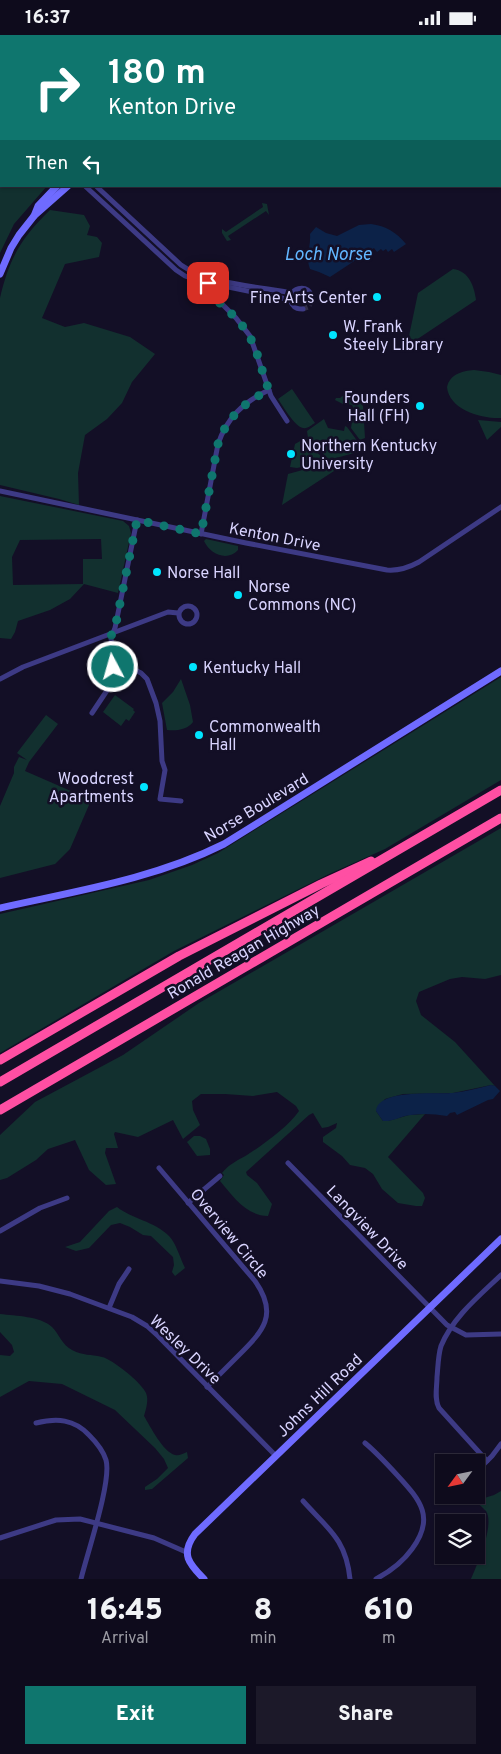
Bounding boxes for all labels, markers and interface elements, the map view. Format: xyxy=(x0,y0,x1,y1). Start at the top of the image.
text: 16:37 xyxy=(25,6,70,30)
text: 180 m xyxy=(108,52,206,96)
icon: right xyxy=(25,55,90,120)
text: Kenton Drive xyxy=(108,95,236,122)
icon: left xyxy=(78,150,106,178)
text: Then xyxy=(25,152,68,176)
water label: Loch Norse xyxy=(284,244,372,267)
pin xyxy=(187,262,229,304)
icon: arrive xyxy=(194,269,222,297)
place label: Fine Arts Center xyxy=(250,289,367,309)
marker: Fine Arts Center xyxy=(371,291,383,303)
place label: W. Frank Steely Library xyxy=(343,318,444,356)
marker: W. Frank Steely Library xyxy=(327,329,339,341)
place label: Founders Hall (FH) xyxy=(344,389,410,427)
marker: Founders Hall (FH) xyxy=(414,400,426,412)
place label: Northern Kentucky University xyxy=(301,437,437,475)
marker: Northern Kentucky University xyxy=(285,448,297,460)
street label: Kenton Drive xyxy=(227,519,322,557)
place label: Norse Hall xyxy=(167,564,241,584)
marker: Norse Hall xyxy=(151,566,163,578)
place label: Norse Commons (NC) xyxy=(248,578,357,616)
marker: Norse Commons (NC) xyxy=(232,589,244,601)
position arrow xyxy=(86,640,138,692)
place label: Kentucky Hall xyxy=(203,659,301,679)
marker: Kentucky Hall xyxy=(187,661,199,673)
place label: Commonwealth Hall xyxy=(209,718,321,756)
marker: Commonwealth Hall xyxy=(193,729,205,741)
place label: Woodcrest Apartments xyxy=(49,770,134,808)
street label: Norse Boulevard xyxy=(201,770,313,848)
marker: Woodcrest Apartments xyxy=(138,781,150,793)
street label: Ronald Reagan Highway xyxy=(164,901,324,1005)
street label: Langview Drive xyxy=(321,1182,412,1275)
street label: Overview Circle xyxy=(185,1185,272,1284)
street label: Wesley Drive xyxy=(145,1311,225,1389)
street label: Johns Hill Road xyxy=(273,1350,367,1442)
north arrow xyxy=(435,1454,485,1504)
map controls xyxy=(435,1454,485,1564)
button: layers xyxy=(435,1514,485,1564)
text: 16:45 xyxy=(87,1593,163,1630)
text: 8 xyxy=(254,1593,273,1630)
text: 610 xyxy=(363,1593,414,1630)
text: Arrival xyxy=(101,1629,149,1649)
text: min xyxy=(250,1629,276,1649)
text: m xyxy=(382,1629,395,1649)
button: Exit xyxy=(25,1686,246,1744)
button: Share xyxy=(256,1686,476,1744)

